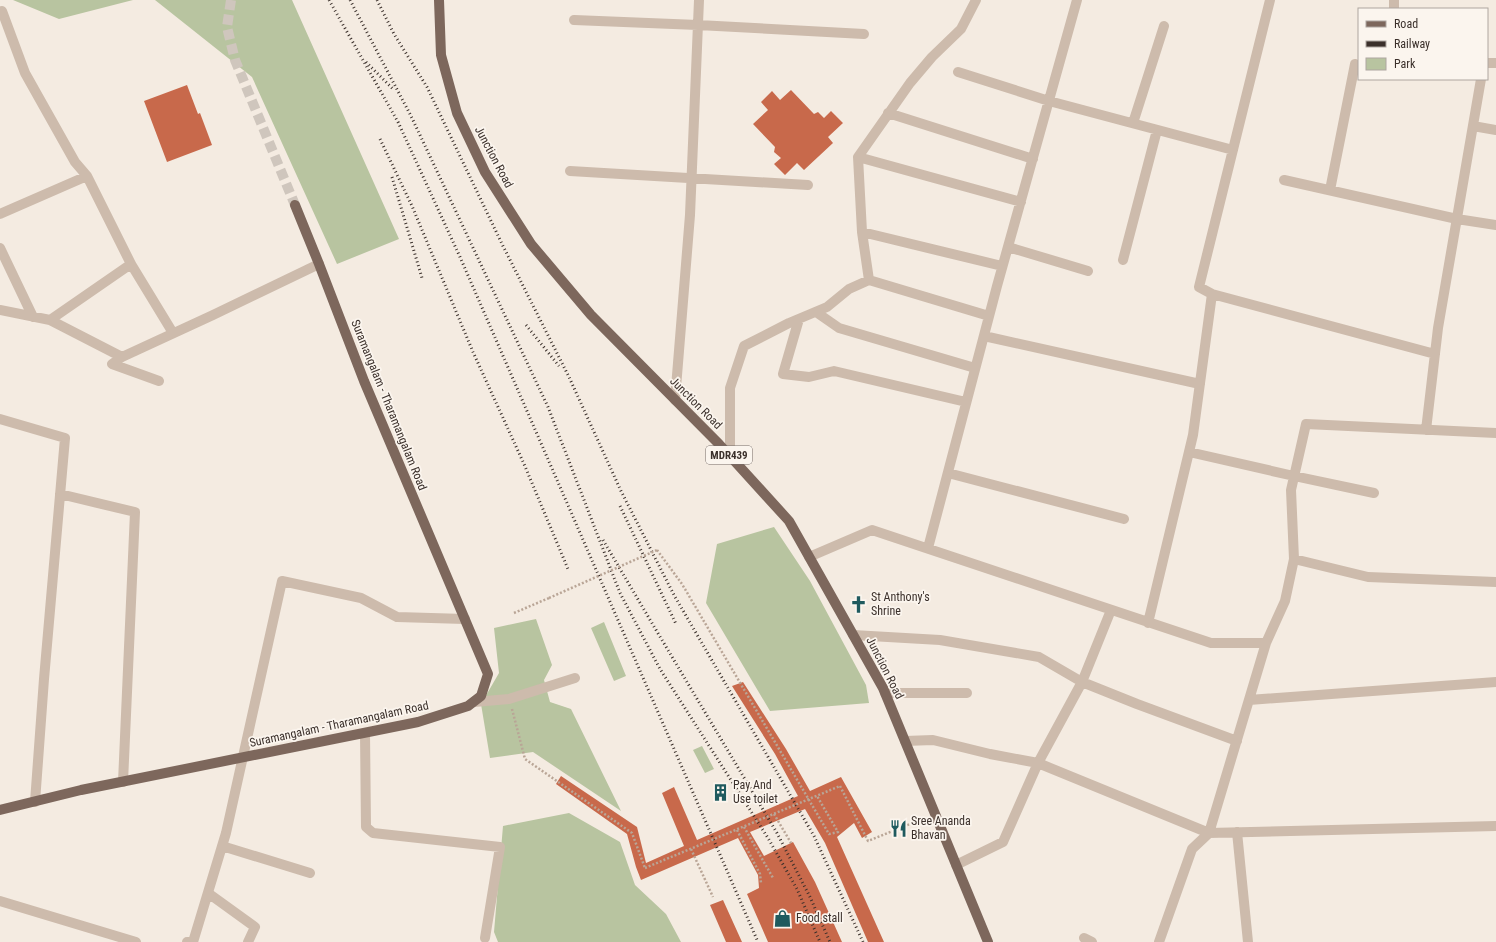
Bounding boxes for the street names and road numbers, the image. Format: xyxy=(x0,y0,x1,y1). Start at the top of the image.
street label: Junction Road xyxy=(472,124,516,190)
street label: Suramangalam - Tharamangalam Road xyxy=(348,318,430,492)
street label: Junction Road xyxy=(667,374,725,432)
road number: MDR439 xyxy=(706,446,752,464)
street label: Junction Road xyxy=(863,635,907,701)
street label: Suramangalam - Tharamangalam Road xyxy=(248,698,430,750)

